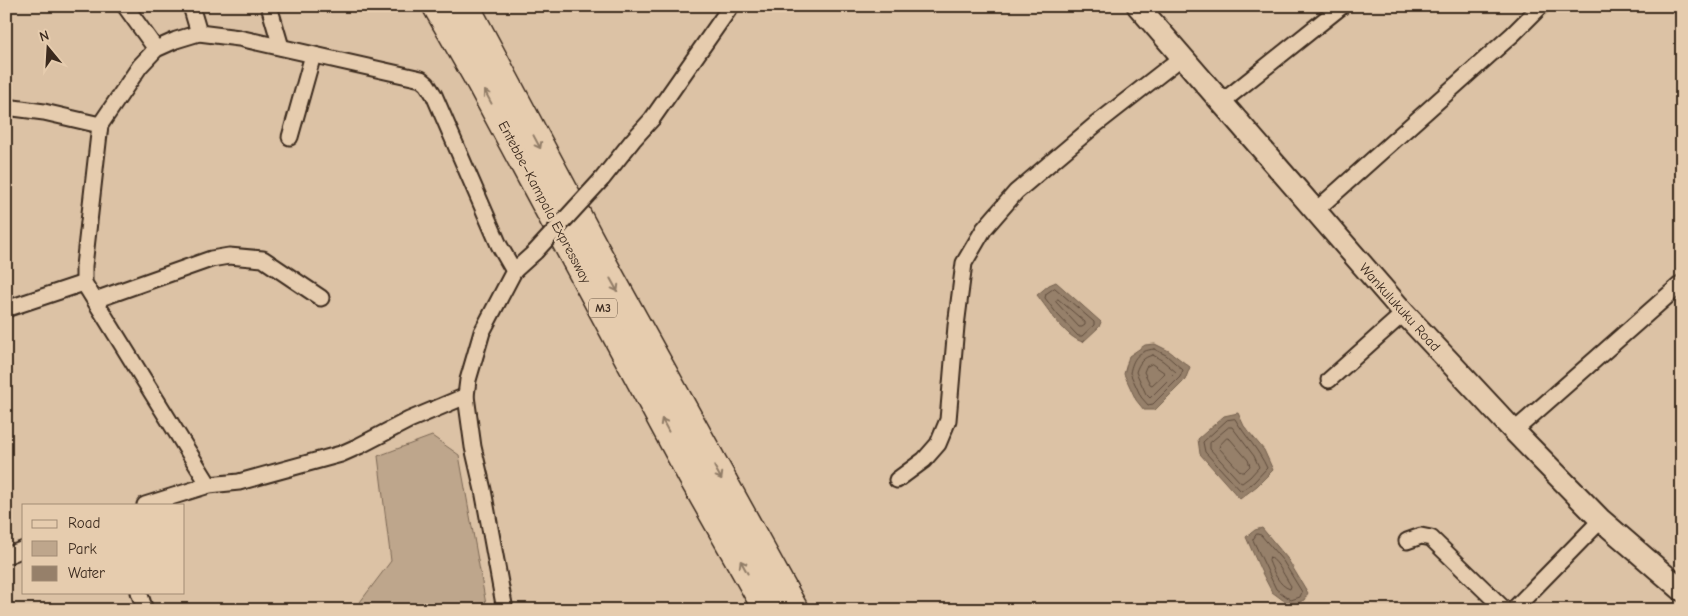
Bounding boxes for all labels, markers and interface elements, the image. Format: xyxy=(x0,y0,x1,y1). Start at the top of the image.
north arrow xyxy=(22,22,72,72)
text: N xyxy=(37,27,51,46)
one-way arrow xyxy=(483,90,493,105)
street label: Entebbe–Kampala Expressway xyxy=(494,118,595,287)
one-way arrow xyxy=(532,134,542,149)
street label: Wankulukuku Road xyxy=(1355,260,1444,355)
one-way arrow xyxy=(610,277,619,292)
road number: M3 xyxy=(589,298,617,318)
one-way arrow xyxy=(660,418,669,433)
one-way arrow xyxy=(713,466,723,480)
legend xyxy=(22,504,185,594)
text: Road xyxy=(68,514,100,532)
text: Park xyxy=(68,540,97,558)
one-way arrow xyxy=(738,561,748,575)
text: Water xyxy=(68,564,105,582)

